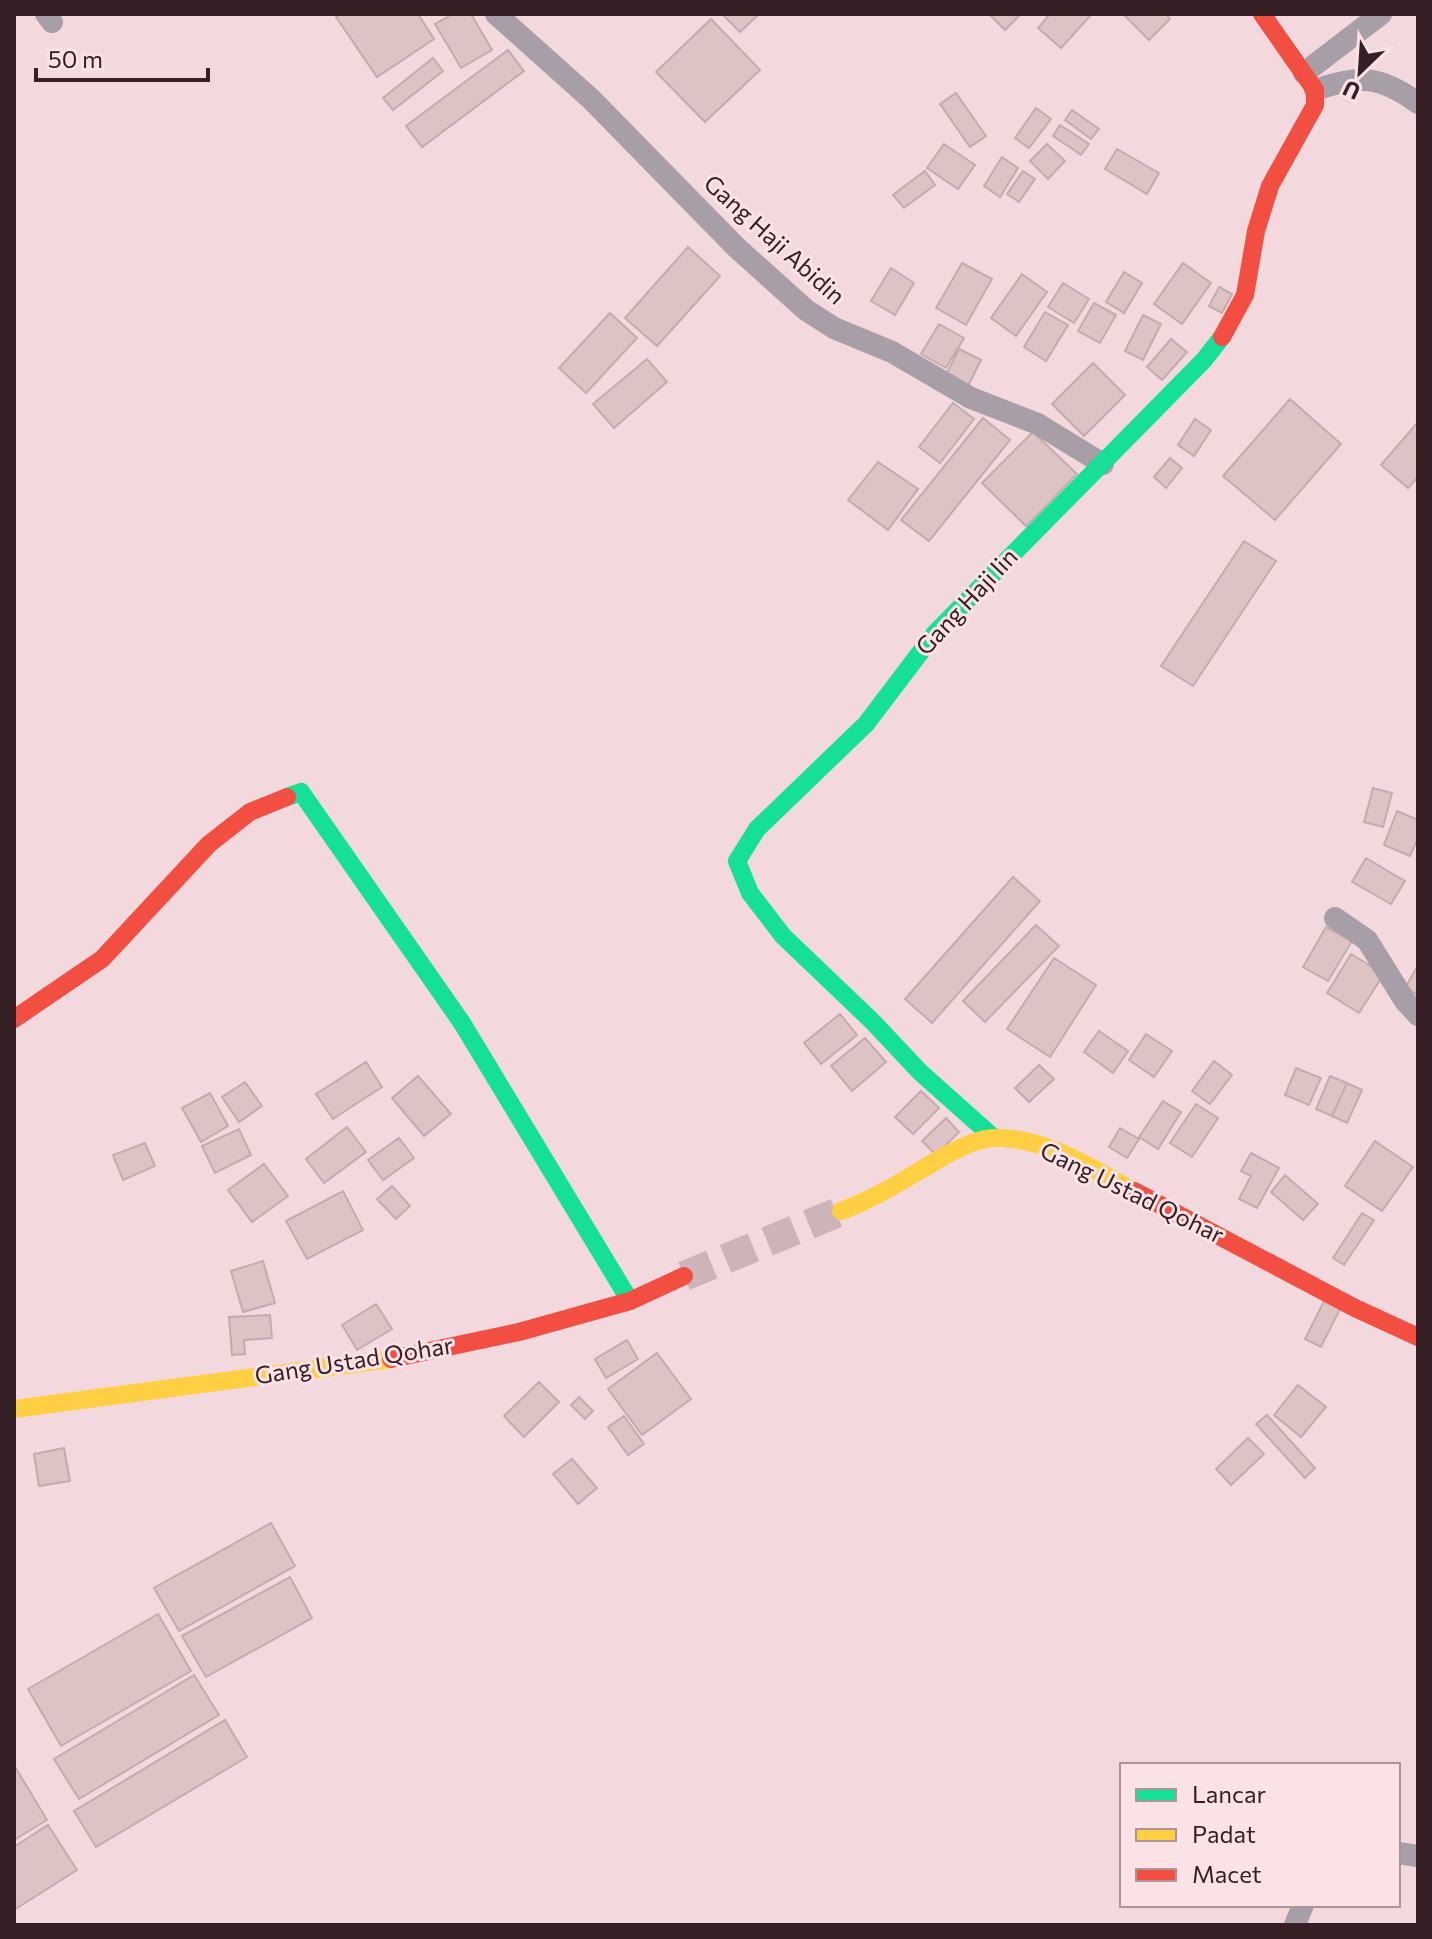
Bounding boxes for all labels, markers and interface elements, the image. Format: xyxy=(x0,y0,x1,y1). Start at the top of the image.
scale bar xyxy=(36,32,208,82)
north arrow xyxy=(1320,32,1400,112)
text: 50 m xyxy=(48,44,103,73)
text: U xyxy=(1338,75,1364,106)
street label: Gang Haji Abidin xyxy=(699,168,851,310)
street label: Gang Haji Iin xyxy=(909,542,1023,660)
street label: Gang Ustad Qohar xyxy=(1036,1135,1230,1249)
street label: Gang Ustad Qohar xyxy=(252,1329,455,1390)
legend xyxy=(1120,1763,1400,1907)
text: Lancar xyxy=(1192,1779,1266,1808)
text: Padat xyxy=(1192,1819,1256,1848)
text: Macet xyxy=(1192,1859,1262,1888)

